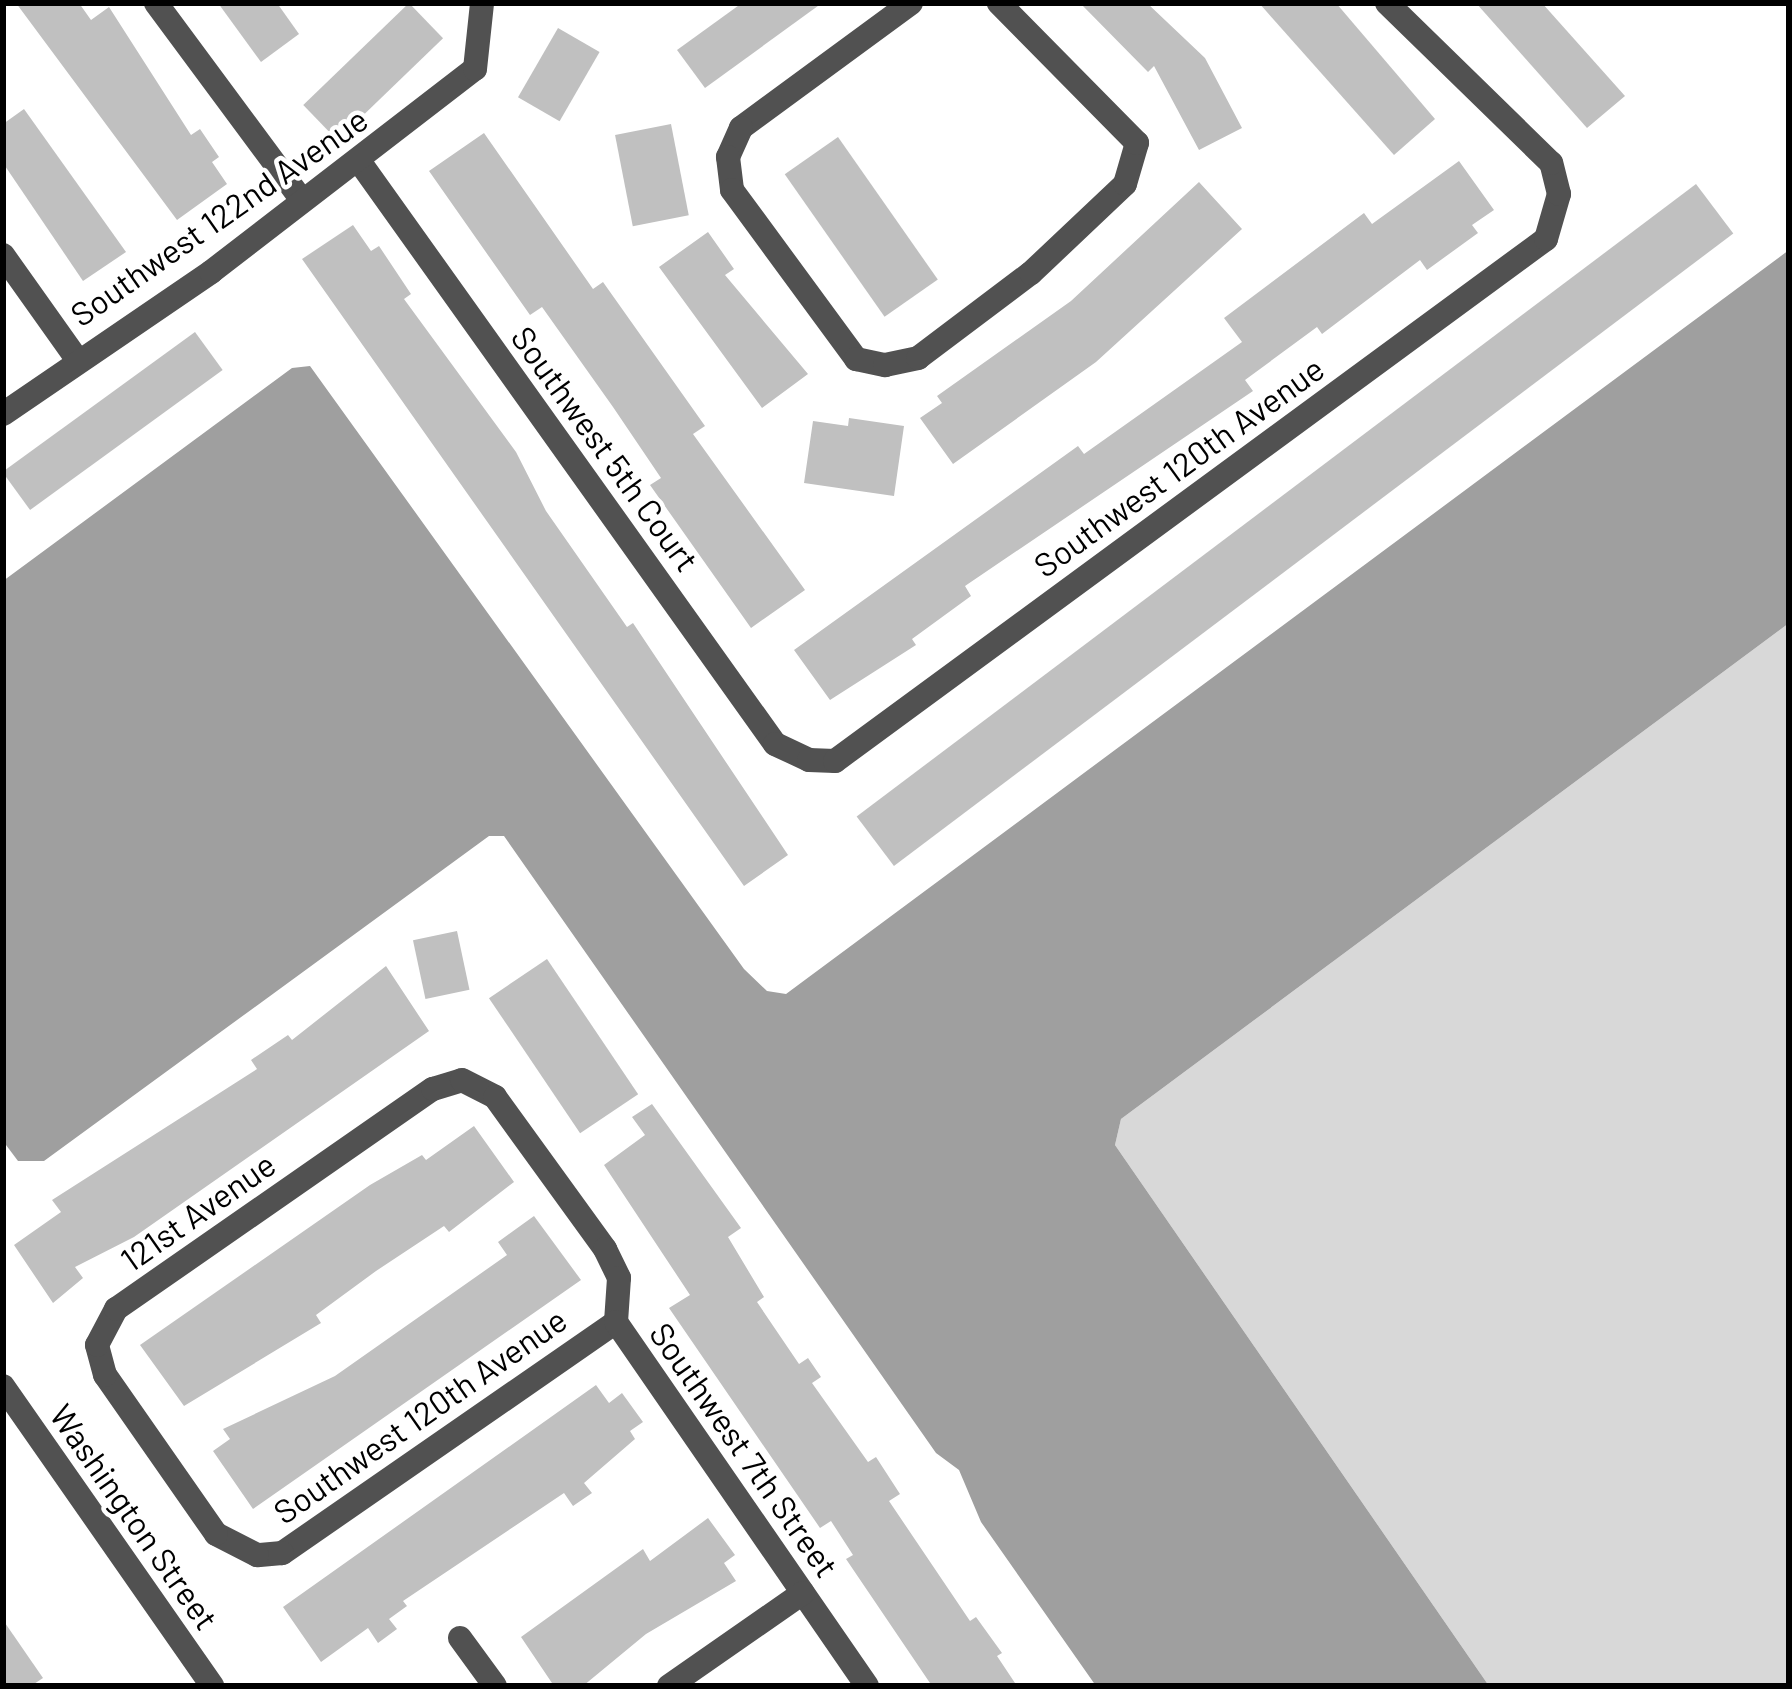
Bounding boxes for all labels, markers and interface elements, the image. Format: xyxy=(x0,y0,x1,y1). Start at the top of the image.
street label: Southwest 122nd Avenue xyxy=(63,99,375,335)
street label: Southwest 5th Court xyxy=(503,319,707,579)
street label: Southwest 120th Avenue xyxy=(1026,349,1332,585)
street label: 121st Avenue xyxy=(113,1144,283,1280)
street label: Southwest 120th Avenue xyxy=(266,1300,574,1532)
street label: Southwest 7th Street xyxy=(641,1315,847,1585)
street label: Washington Street xyxy=(42,1397,226,1637)

